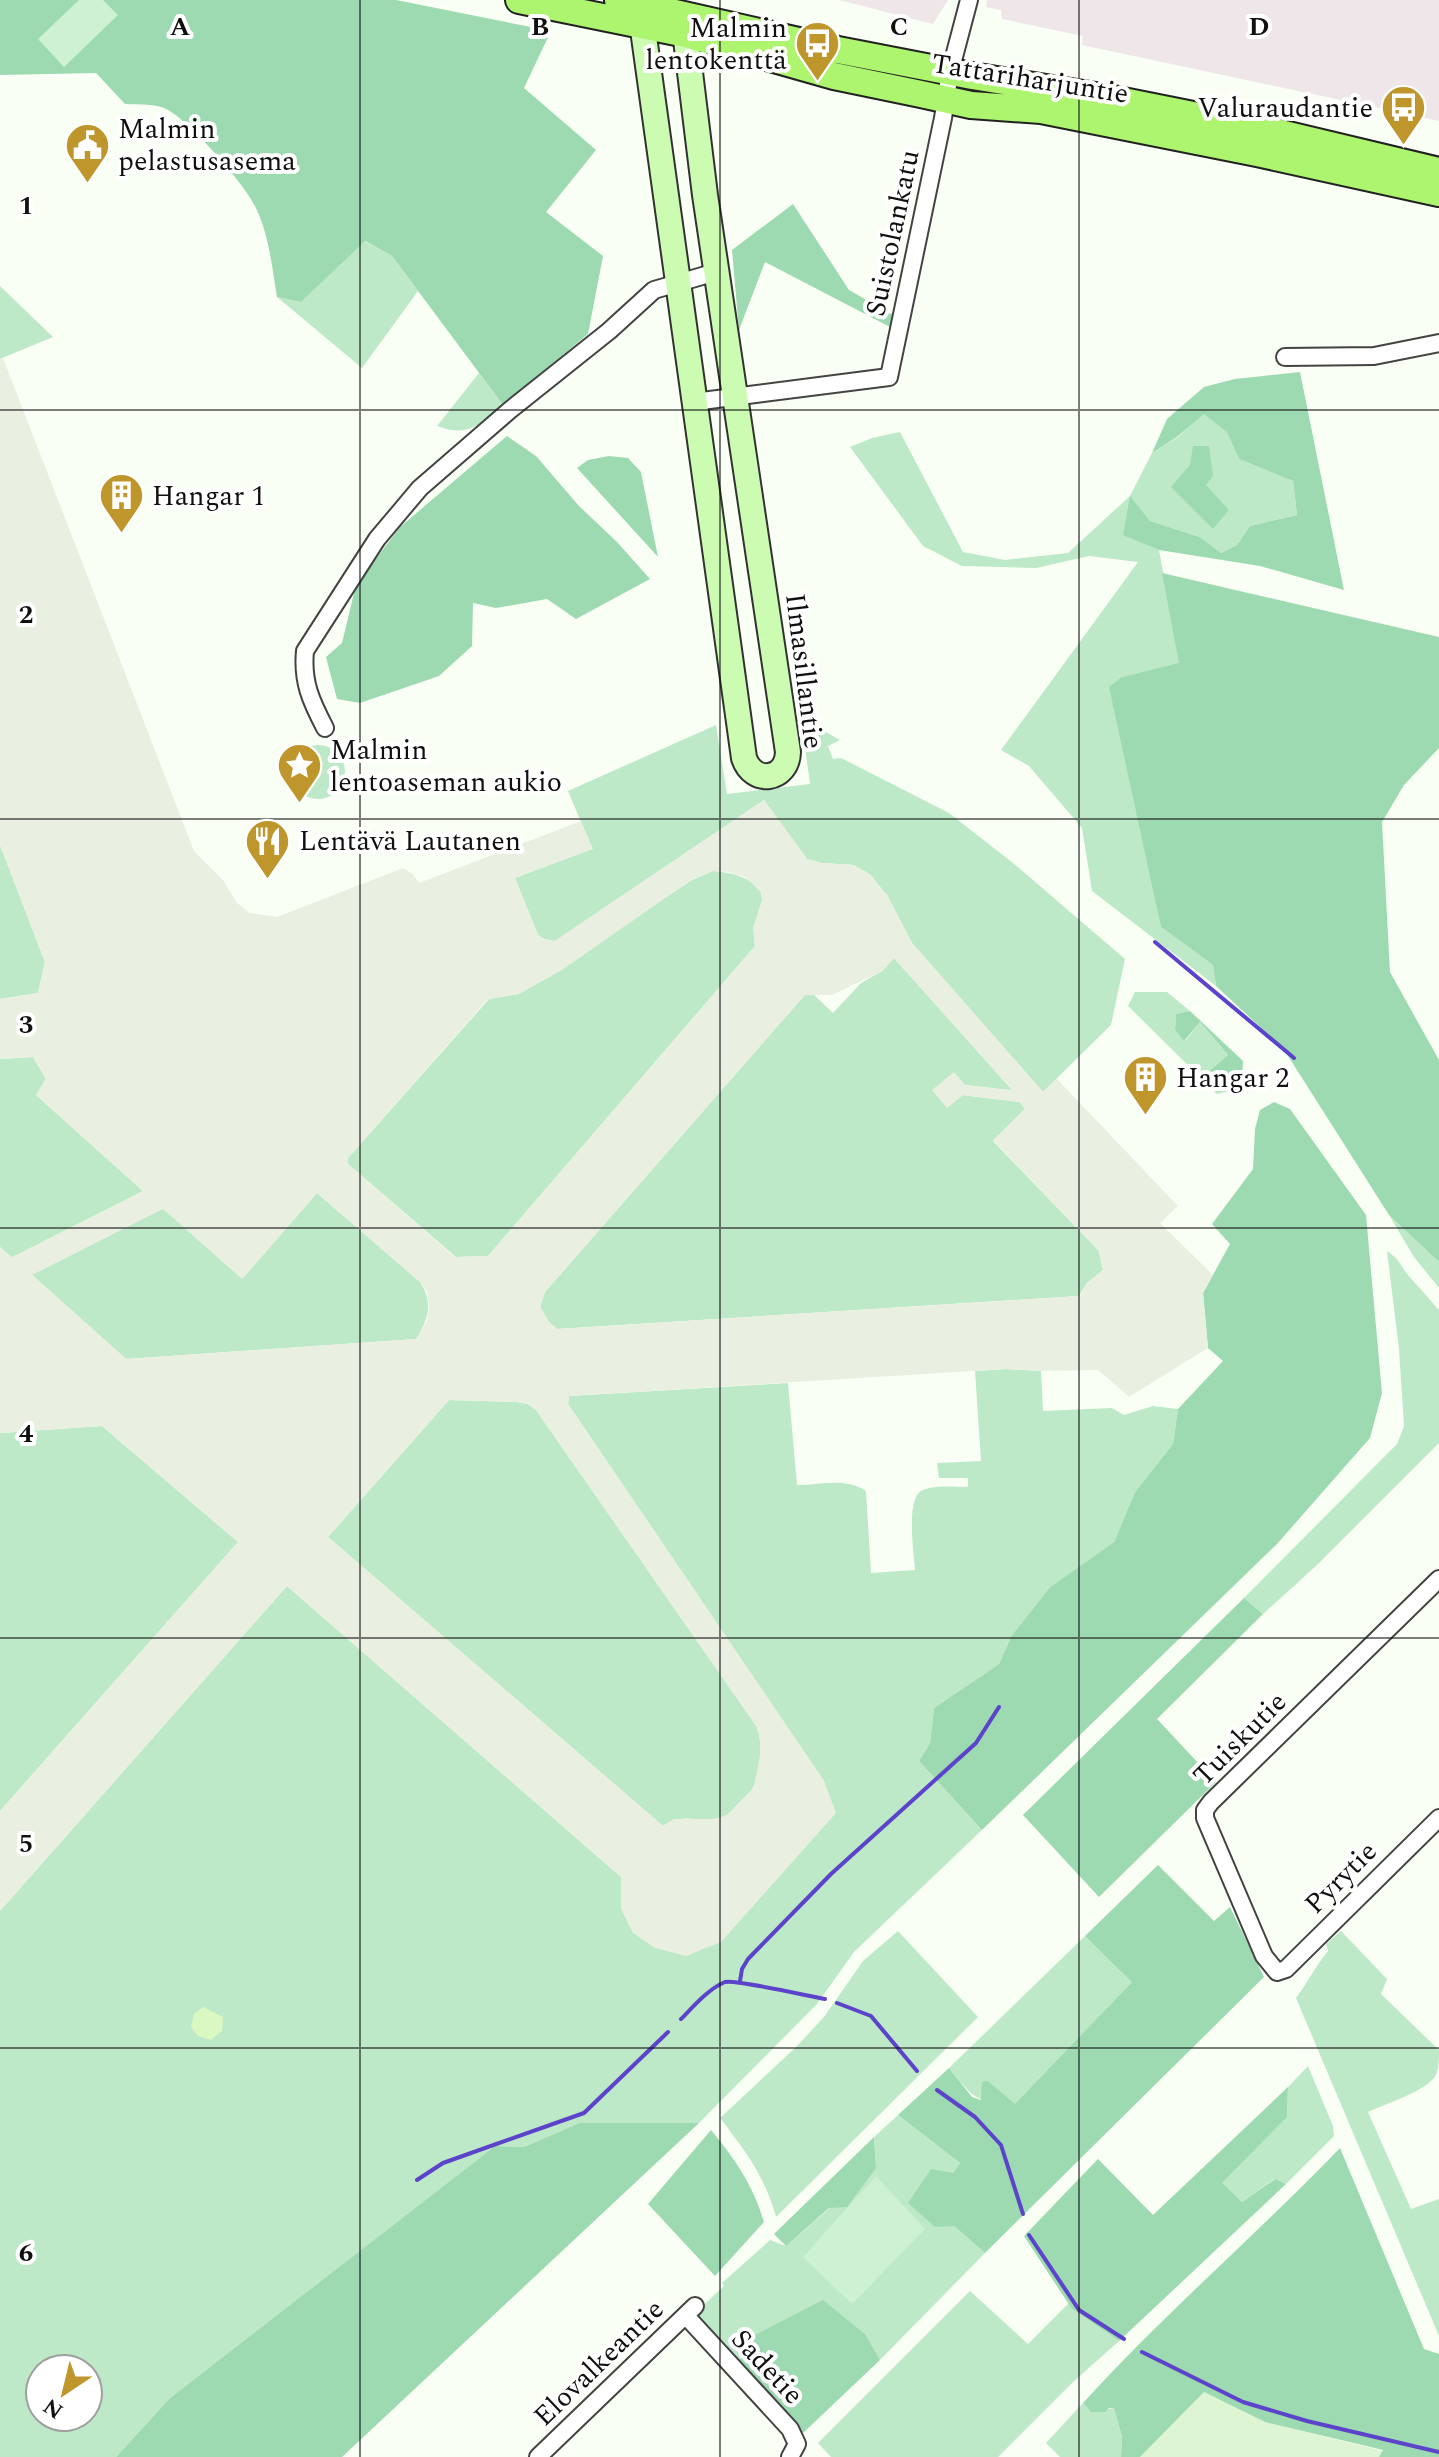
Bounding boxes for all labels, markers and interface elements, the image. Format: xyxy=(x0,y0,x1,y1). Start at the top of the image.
text: A xyxy=(170,7,190,47)
text: B xyxy=(531,7,549,47)
place label: Malmin lentokenttä xyxy=(645,7,787,82)
text: C xyxy=(890,7,908,47)
text: D xyxy=(1249,7,1269,47)
bus stop icon: Malmin lentokenttä xyxy=(794,20,842,83)
street label: Tattariharjuntie xyxy=(928,42,1132,116)
bus stop icon: Valuraudantie xyxy=(1380,84,1428,147)
place label: Valuraudantie xyxy=(1198,87,1373,130)
place label: Malmin pelastusasema xyxy=(118,108,296,183)
public building icon: Malmin pelastusasema xyxy=(63,121,111,184)
street label: Suistolankatu xyxy=(854,146,932,320)
text: 1 xyxy=(19,186,33,226)
building icon: Hangar 1 xyxy=(97,472,145,535)
place label: Hangar 1 xyxy=(152,475,265,518)
street label: Ilmasillantie xyxy=(773,591,835,751)
text: 2 xyxy=(19,595,33,635)
place label: Malmin lentoaseman aukio xyxy=(330,729,562,804)
place icon: Malmin lentoaseman aukio xyxy=(275,742,323,805)
restaurant icon: Lentävä Lautanen xyxy=(244,817,292,880)
place label: Lentävä Lautanen xyxy=(299,820,521,863)
text: 3 xyxy=(19,1005,33,1045)
building icon: Hangar 2 xyxy=(1121,1054,1169,1117)
place label: Hangar 2 xyxy=(1176,1057,1289,1100)
text: 4 xyxy=(19,1414,34,1454)
street label: Tuiskutie xyxy=(1183,1682,1297,1796)
text: 5 xyxy=(19,1824,33,1864)
street label: Pyrytie xyxy=(1294,1831,1388,1925)
text: 6 xyxy=(19,2233,33,2273)
street label: Elovalkeantie xyxy=(524,2289,674,2437)
street label: Sadetie xyxy=(720,2319,814,2415)
north arrow xyxy=(24,2353,104,2433)
text: N xyxy=(37,2389,70,2427)

